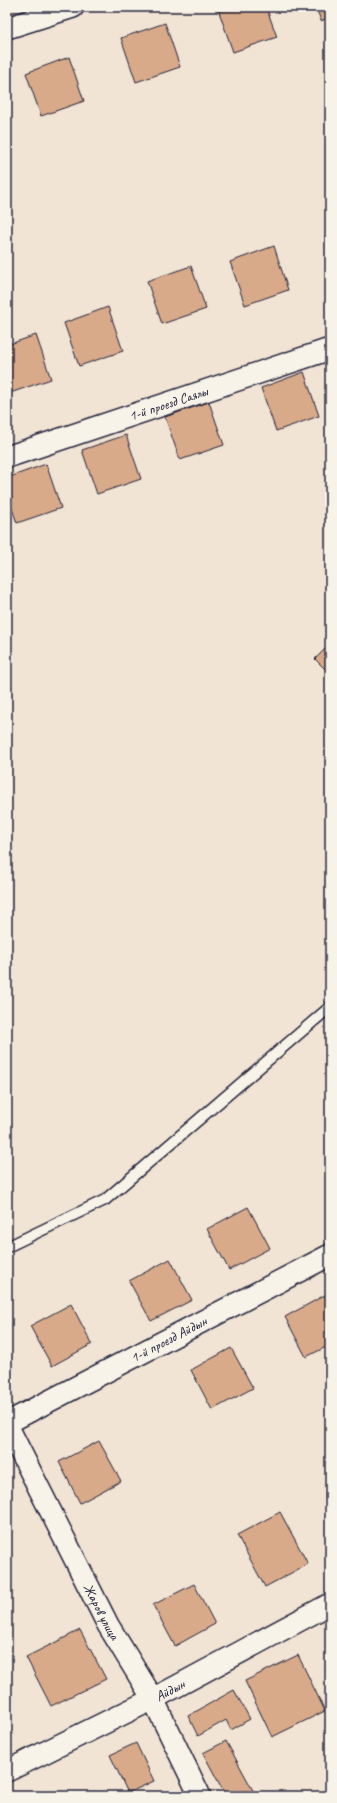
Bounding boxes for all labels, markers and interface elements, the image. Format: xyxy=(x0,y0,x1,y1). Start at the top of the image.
street label: 1-й проезд Саялы xyxy=(127,382,211,424)
street label: 1-й проезд Айдын xyxy=(128,1312,210,1366)
street label: Жаров улица xyxy=(80,1580,124,1644)
street label: Айдын xyxy=(152,1675,189,1705)

